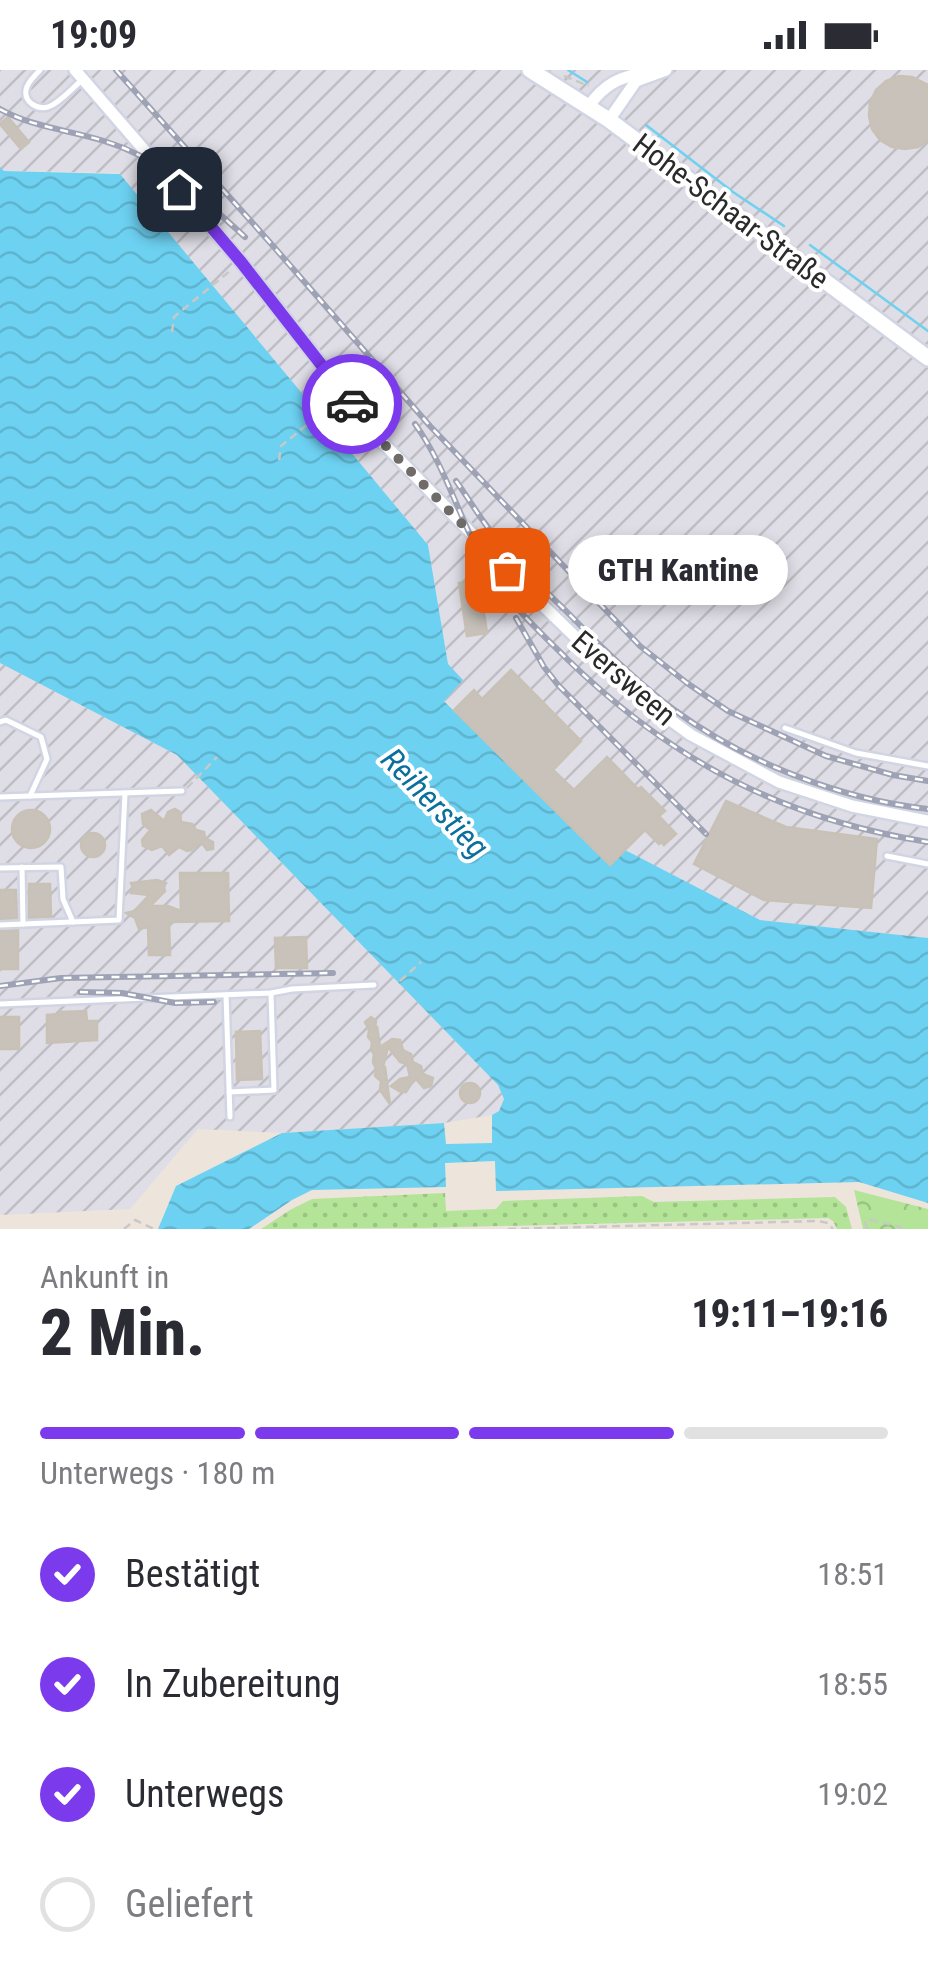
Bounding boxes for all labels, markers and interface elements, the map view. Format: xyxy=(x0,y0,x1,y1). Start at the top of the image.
text: 19:09 xyxy=(50,13,137,57)
street label: Hohe-Schaar-Straße xyxy=(626,126,836,296)
pin xyxy=(137,147,222,232)
icon: home xyxy=(152,162,207,217)
courier xyxy=(302,354,402,454)
icon: car xyxy=(325,377,380,432)
pin xyxy=(465,528,550,613)
callout: GTH Kantine xyxy=(567,535,787,605)
icon: bag xyxy=(480,543,535,598)
text: GTH Kantine xyxy=(597,551,759,589)
street label: Eversween xyxy=(565,623,683,733)
water label: Reiherstieg xyxy=(374,740,496,866)
text: Ankunft in xyxy=(40,1258,169,1296)
text: 19:11–19:16 xyxy=(691,1292,888,1336)
text: 2 Min. xyxy=(40,1295,205,1371)
text: Unterwegs · 180 m xyxy=(40,1454,275,1492)
icon: check xyxy=(40,1547,95,1602)
text: Bestätigt xyxy=(125,1552,260,1596)
text: 18:51 xyxy=(817,1555,888,1593)
icon: check xyxy=(40,1657,95,1712)
text: In Zubereitung xyxy=(125,1662,341,1706)
text: 18:55 xyxy=(817,1665,888,1703)
icon: check xyxy=(40,1767,95,1822)
text: Unterwegs xyxy=(125,1772,284,1816)
text: 19:02 xyxy=(817,1775,888,1813)
text: Geliefert xyxy=(125,1882,254,1926)

